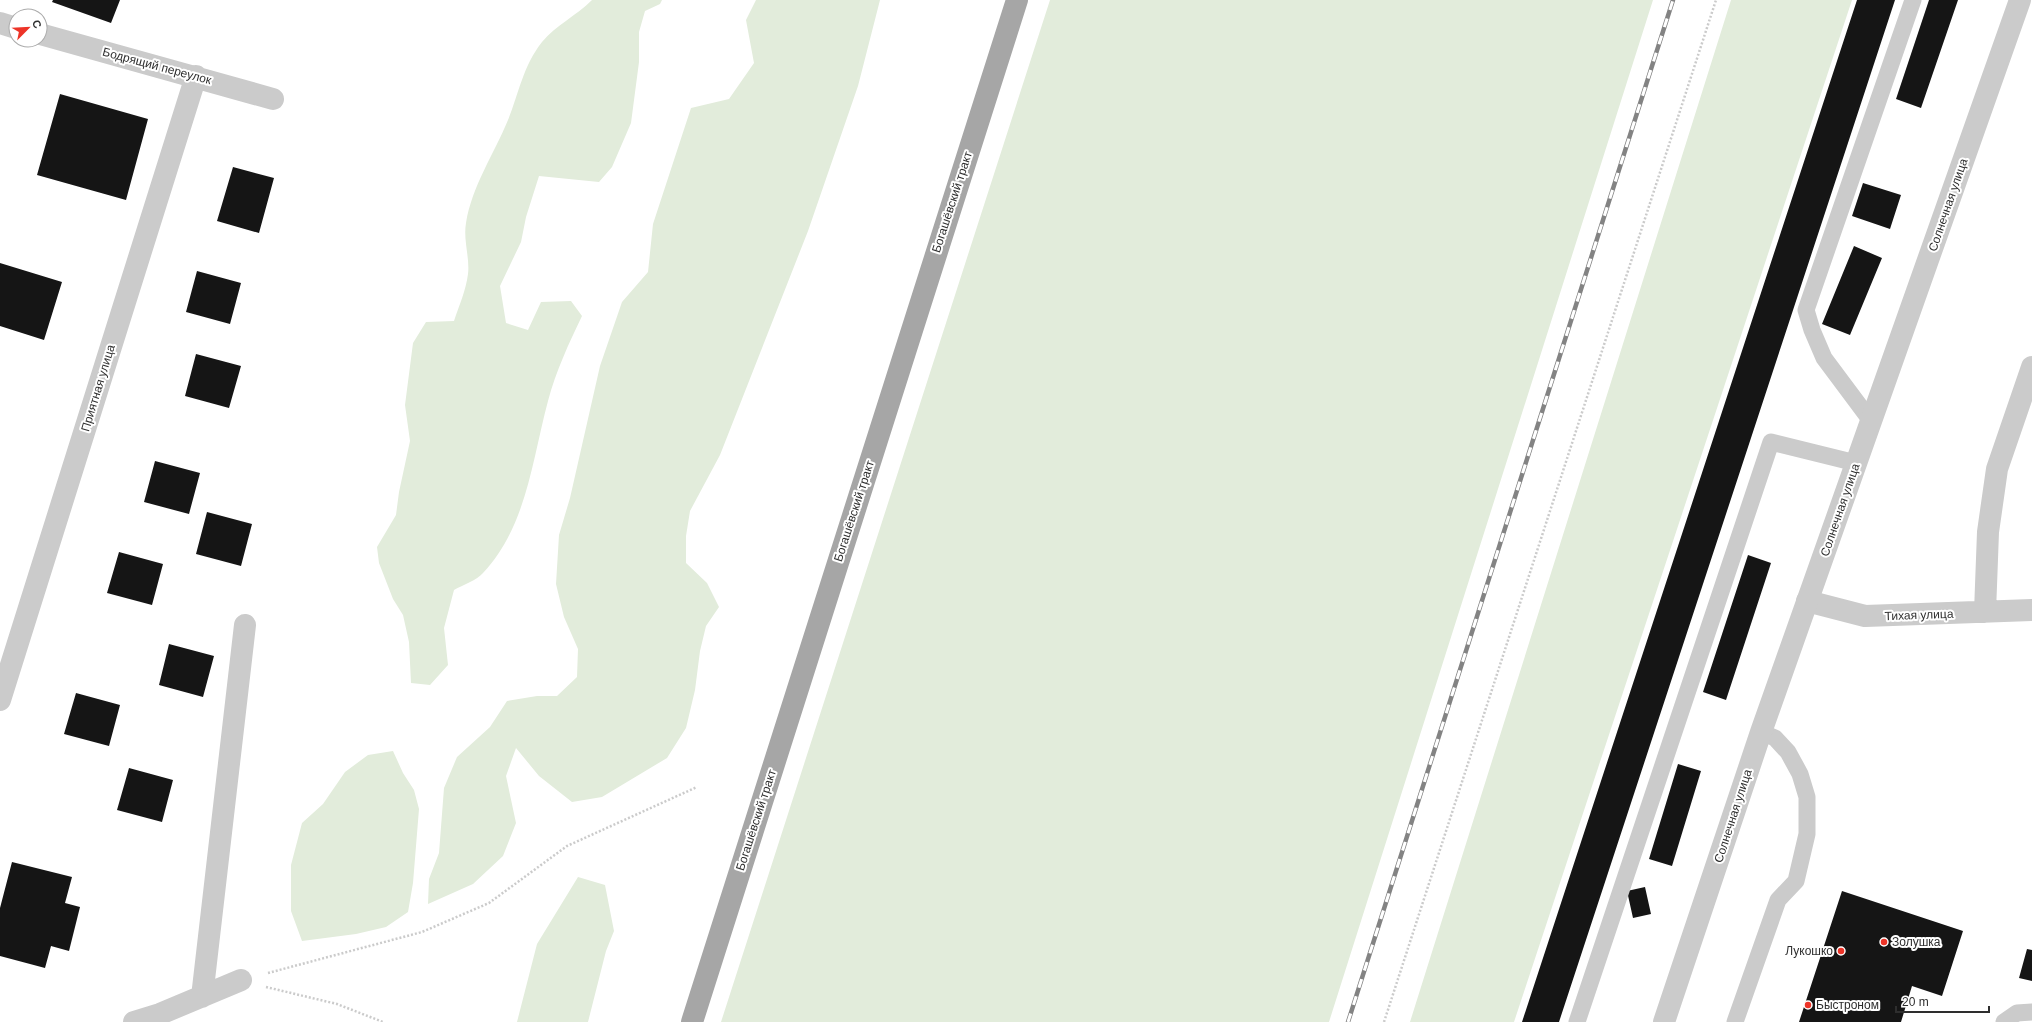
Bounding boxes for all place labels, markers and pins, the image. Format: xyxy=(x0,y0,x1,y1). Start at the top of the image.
place label: Золушка xyxy=(1892,935,1941,949)
marker: Золушка xyxy=(1879,937,1889,947)
place label: Лукошко xyxy=(1785,944,1833,958)
marker: Лукошко xyxy=(1836,946,1846,956)
place label: Быстроном xyxy=(1816,998,1879,1012)
marker: Быстроном xyxy=(1803,1000,1813,1010)

